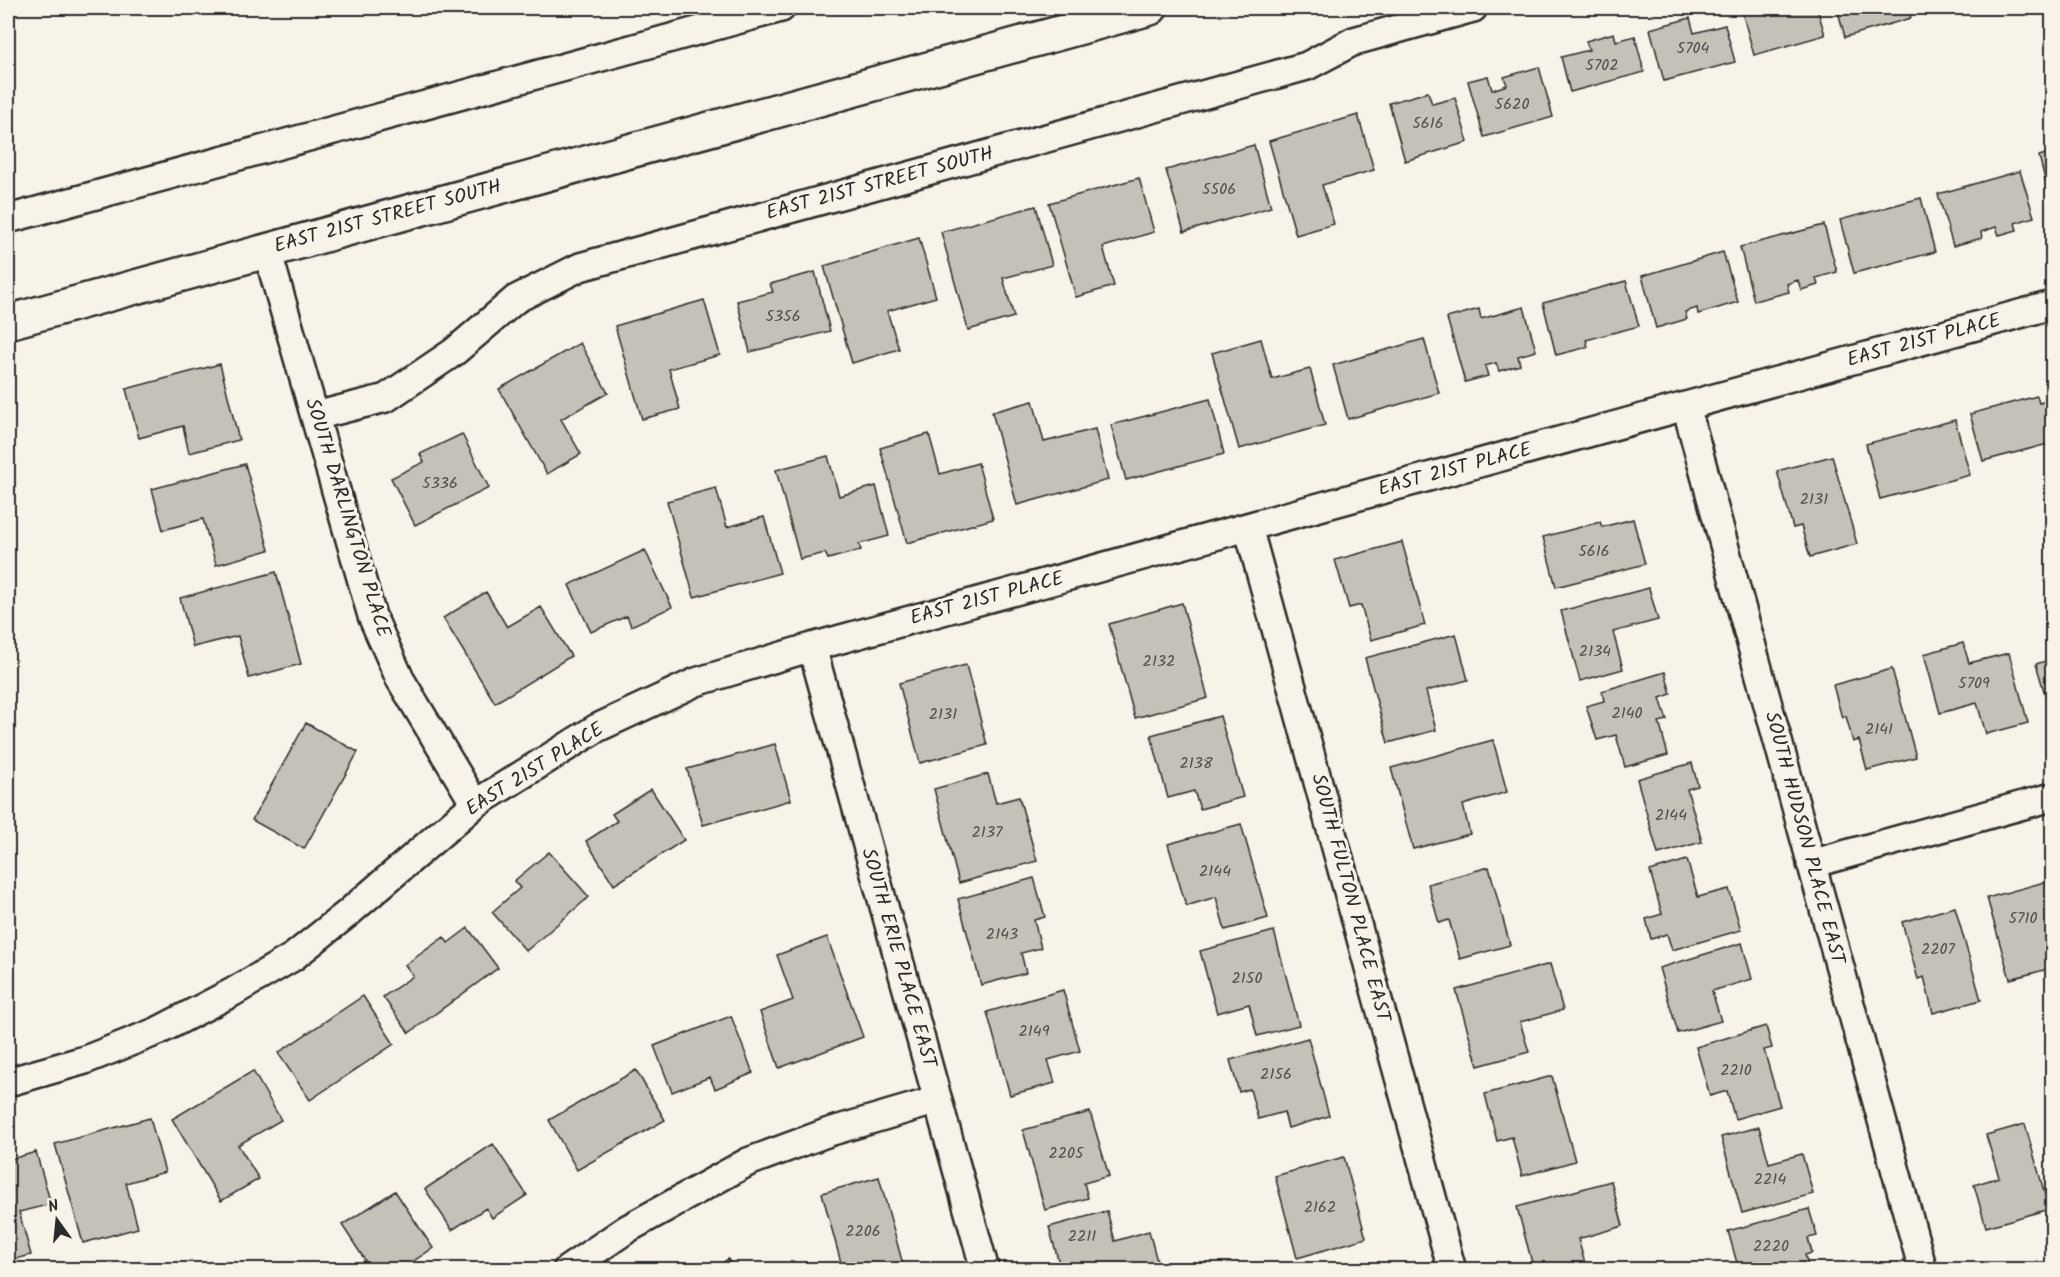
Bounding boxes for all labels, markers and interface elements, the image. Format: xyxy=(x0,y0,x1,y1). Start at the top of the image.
house number: 5704 xyxy=(1677,36,1710,61)
house number: 5702 xyxy=(1585,53,1619,78)
house number: 5620 xyxy=(1495,92,1529,117)
house number: 5616 xyxy=(1412,111,1444,136)
street label: EAST 21ST STREET SOUTH xyxy=(763,138,997,230)
street label: EAST 21ST STREET SOUTH xyxy=(271,171,505,263)
house number: 5506 xyxy=(1202,177,1236,202)
house number: 5356 xyxy=(765,304,801,329)
street label: EAST 21ST PLACE xyxy=(1844,305,2006,377)
street label: SOUTH DARLINGTON PLACE xyxy=(295,394,399,643)
street label: EAST 21ST PLACE xyxy=(1375,434,1537,506)
house number: 5336 xyxy=(422,471,458,496)
house number: 2131 xyxy=(1800,487,1828,512)
house number: 5616 xyxy=(1578,539,1610,564)
street label: EAST 21ST PLACE xyxy=(907,563,1069,635)
house number: 2134 xyxy=(1579,639,1611,664)
house number: 2132 xyxy=(1143,649,1175,674)
house number: 5709 xyxy=(1958,671,1990,696)
house number: 2140 xyxy=(1611,701,1643,726)
house number: 2131 xyxy=(929,702,957,727)
street label: SOUTH HUDSON PLACE EAST xyxy=(1755,708,1854,970)
street label: EAST 21ST PLACE xyxy=(459,714,612,825)
house number: 2141 xyxy=(1865,717,1893,742)
house number: 2138 xyxy=(1179,751,1213,776)
street label: SOUTH FULTON PLACE EAST xyxy=(1301,770,1399,1028)
house number: 2144 xyxy=(1655,803,1687,828)
house number: 2137 xyxy=(972,820,1003,845)
street label: SOUTH ERIE PLACE EAST xyxy=(851,844,945,1074)
house number: 2144 xyxy=(1199,859,1231,884)
house number: 5710 xyxy=(2009,906,2038,931)
house number: 2143 xyxy=(986,922,1018,947)
house number: 2207 xyxy=(1921,937,1956,962)
house number: 2150 xyxy=(1232,966,1262,991)
house number: 2149 xyxy=(1019,1019,1050,1044)
house number: 2210 xyxy=(1720,1058,1752,1083)
house number: 2156 xyxy=(1260,1062,1292,1087)
house number: 2205 xyxy=(1048,1141,1085,1166)
house number: 2214 xyxy=(1754,1167,1786,1192)
north arrow xyxy=(27,1190,87,1250)
text: N xyxy=(45,1194,62,1220)
house number: 2162 xyxy=(1304,1195,1336,1220)
house number: 2206 xyxy=(845,1219,881,1244)
house number: 2211 xyxy=(1068,1224,1096,1249)
house number: 2220 xyxy=(1753,1234,1789,1259)

